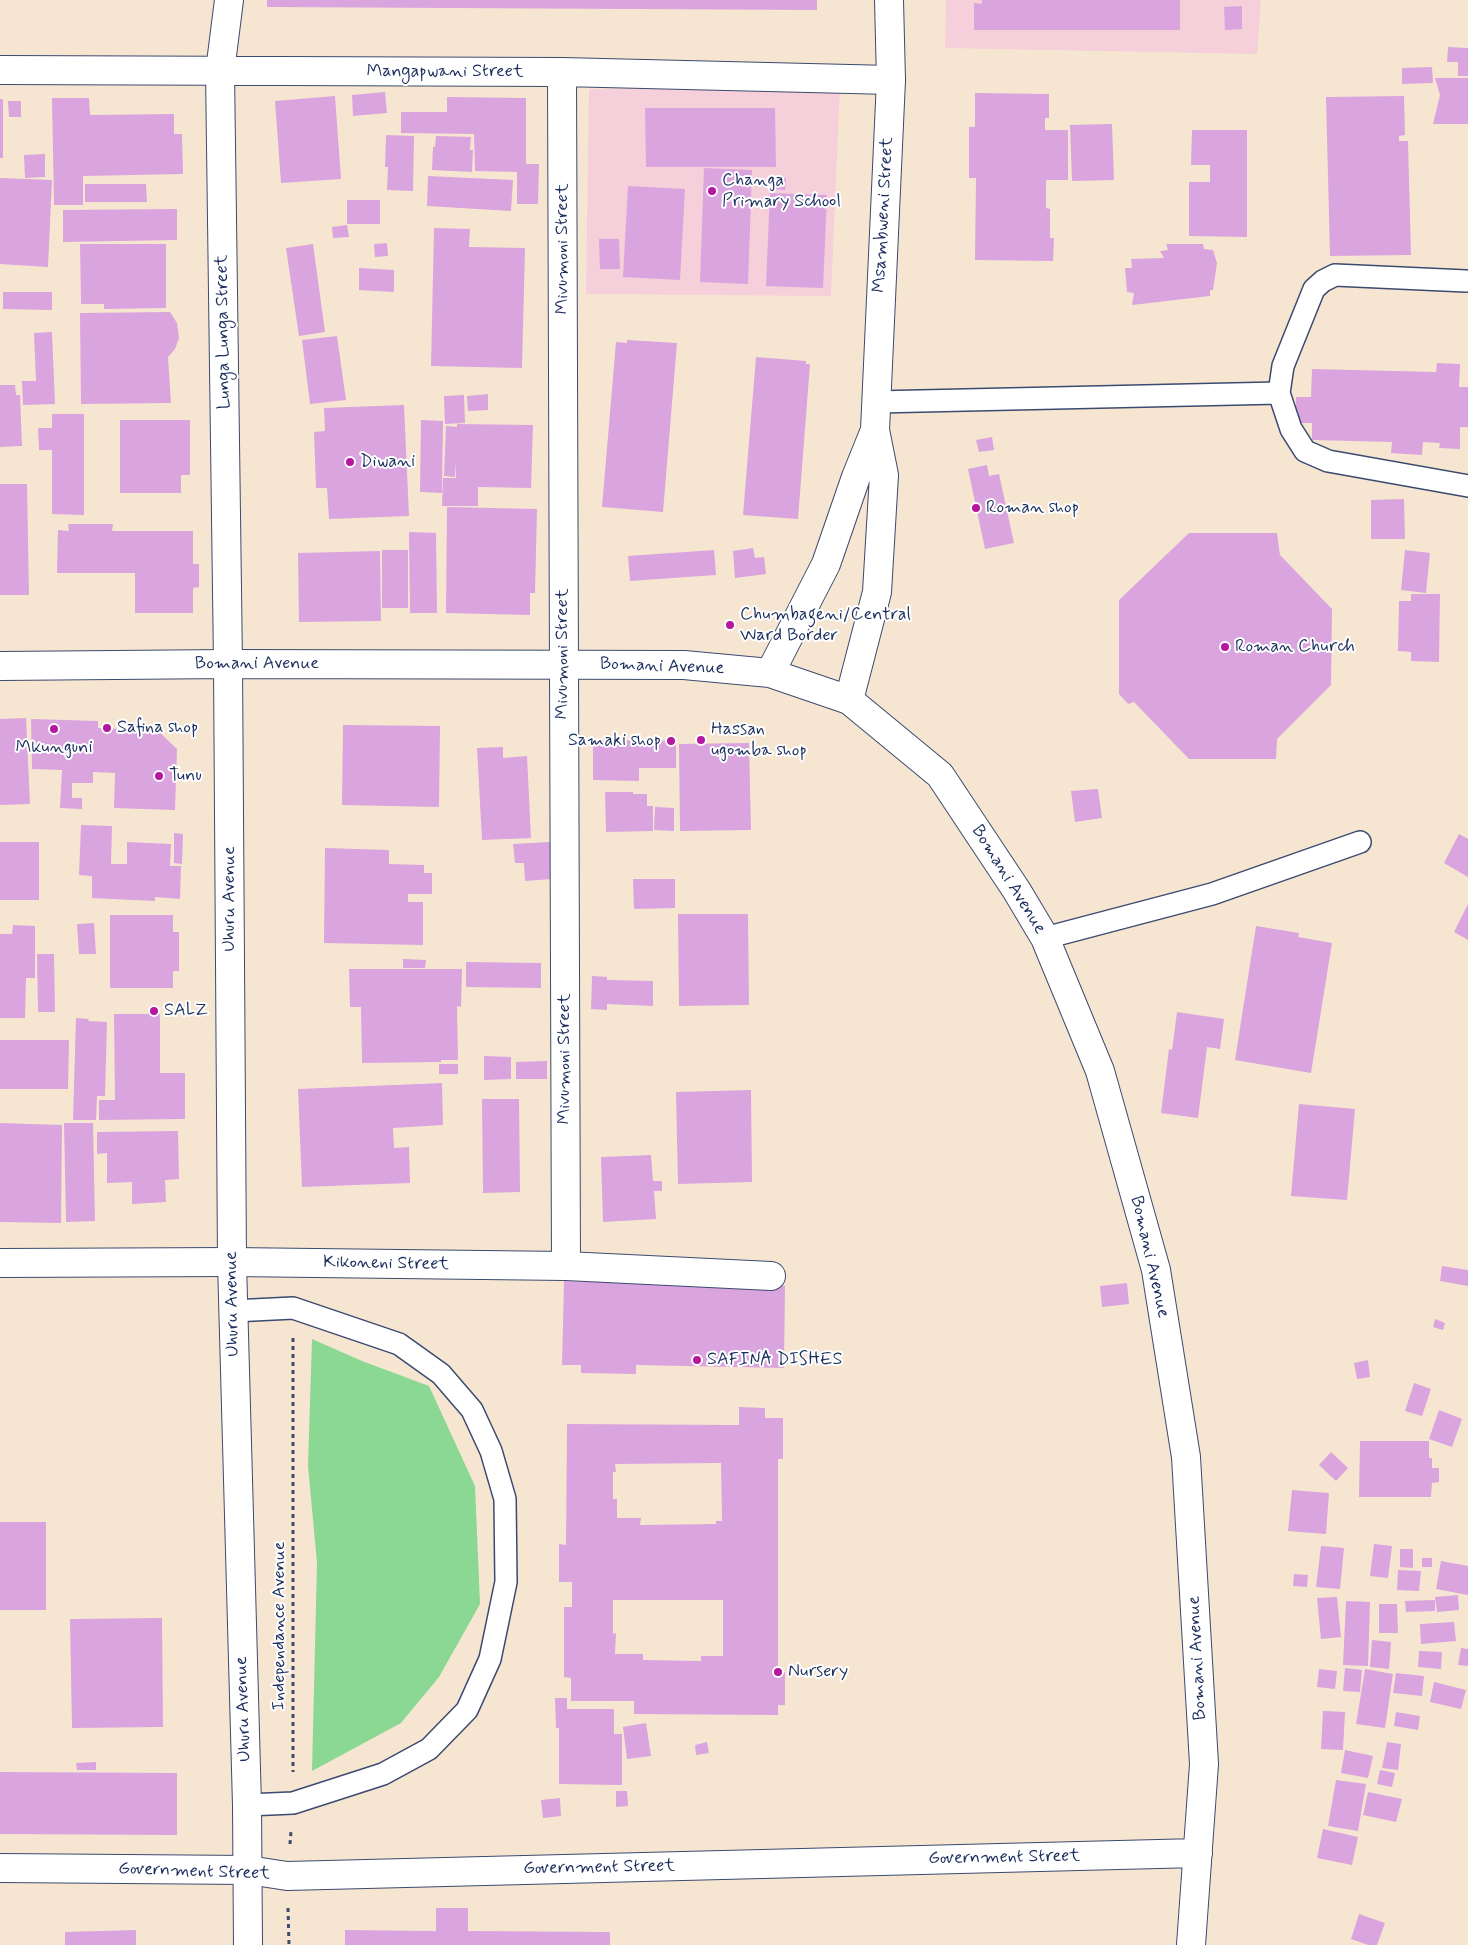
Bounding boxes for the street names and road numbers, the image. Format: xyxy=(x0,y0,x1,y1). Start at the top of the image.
street label: Mangapwani Street xyxy=(367,61,523,83)
street label: Msambweni Street xyxy=(869,137,899,293)
street label: Mivumoni Street xyxy=(552,183,574,315)
street label: Lunga Lunga Street xyxy=(212,254,236,410)
street label: Mivumoni Street xyxy=(552,588,574,720)
street label: Bomani Avenue xyxy=(195,653,319,675)
street label: Bomani Avenue xyxy=(599,654,725,680)
street label: Bomani Avenue xyxy=(966,822,1050,938)
street label: Uhuru Avenue xyxy=(219,846,241,952)
street label: Mivumoni Street xyxy=(554,993,576,1125)
street label: Bomani Avenue xyxy=(1124,1194,1174,1320)
street label: Uhuru Avenue xyxy=(221,1251,245,1357)
street label: Kikoneni Street xyxy=(323,1252,449,1276)
street label: Independance Avenue xyxy=(269,1542,291,1710)
street label: Bomani Avenue xyxy=(1184,1595,1212,1721)
street label: Uhuru Avenue xyxy=(231,1656,257,1762)
street label: Government Street xyxy=(928,1846,1080,1870)
street label: Government Street xyxy=(523,1856,675,1880)
street label: Government Street xyxy=(118,1859,270,1885)

